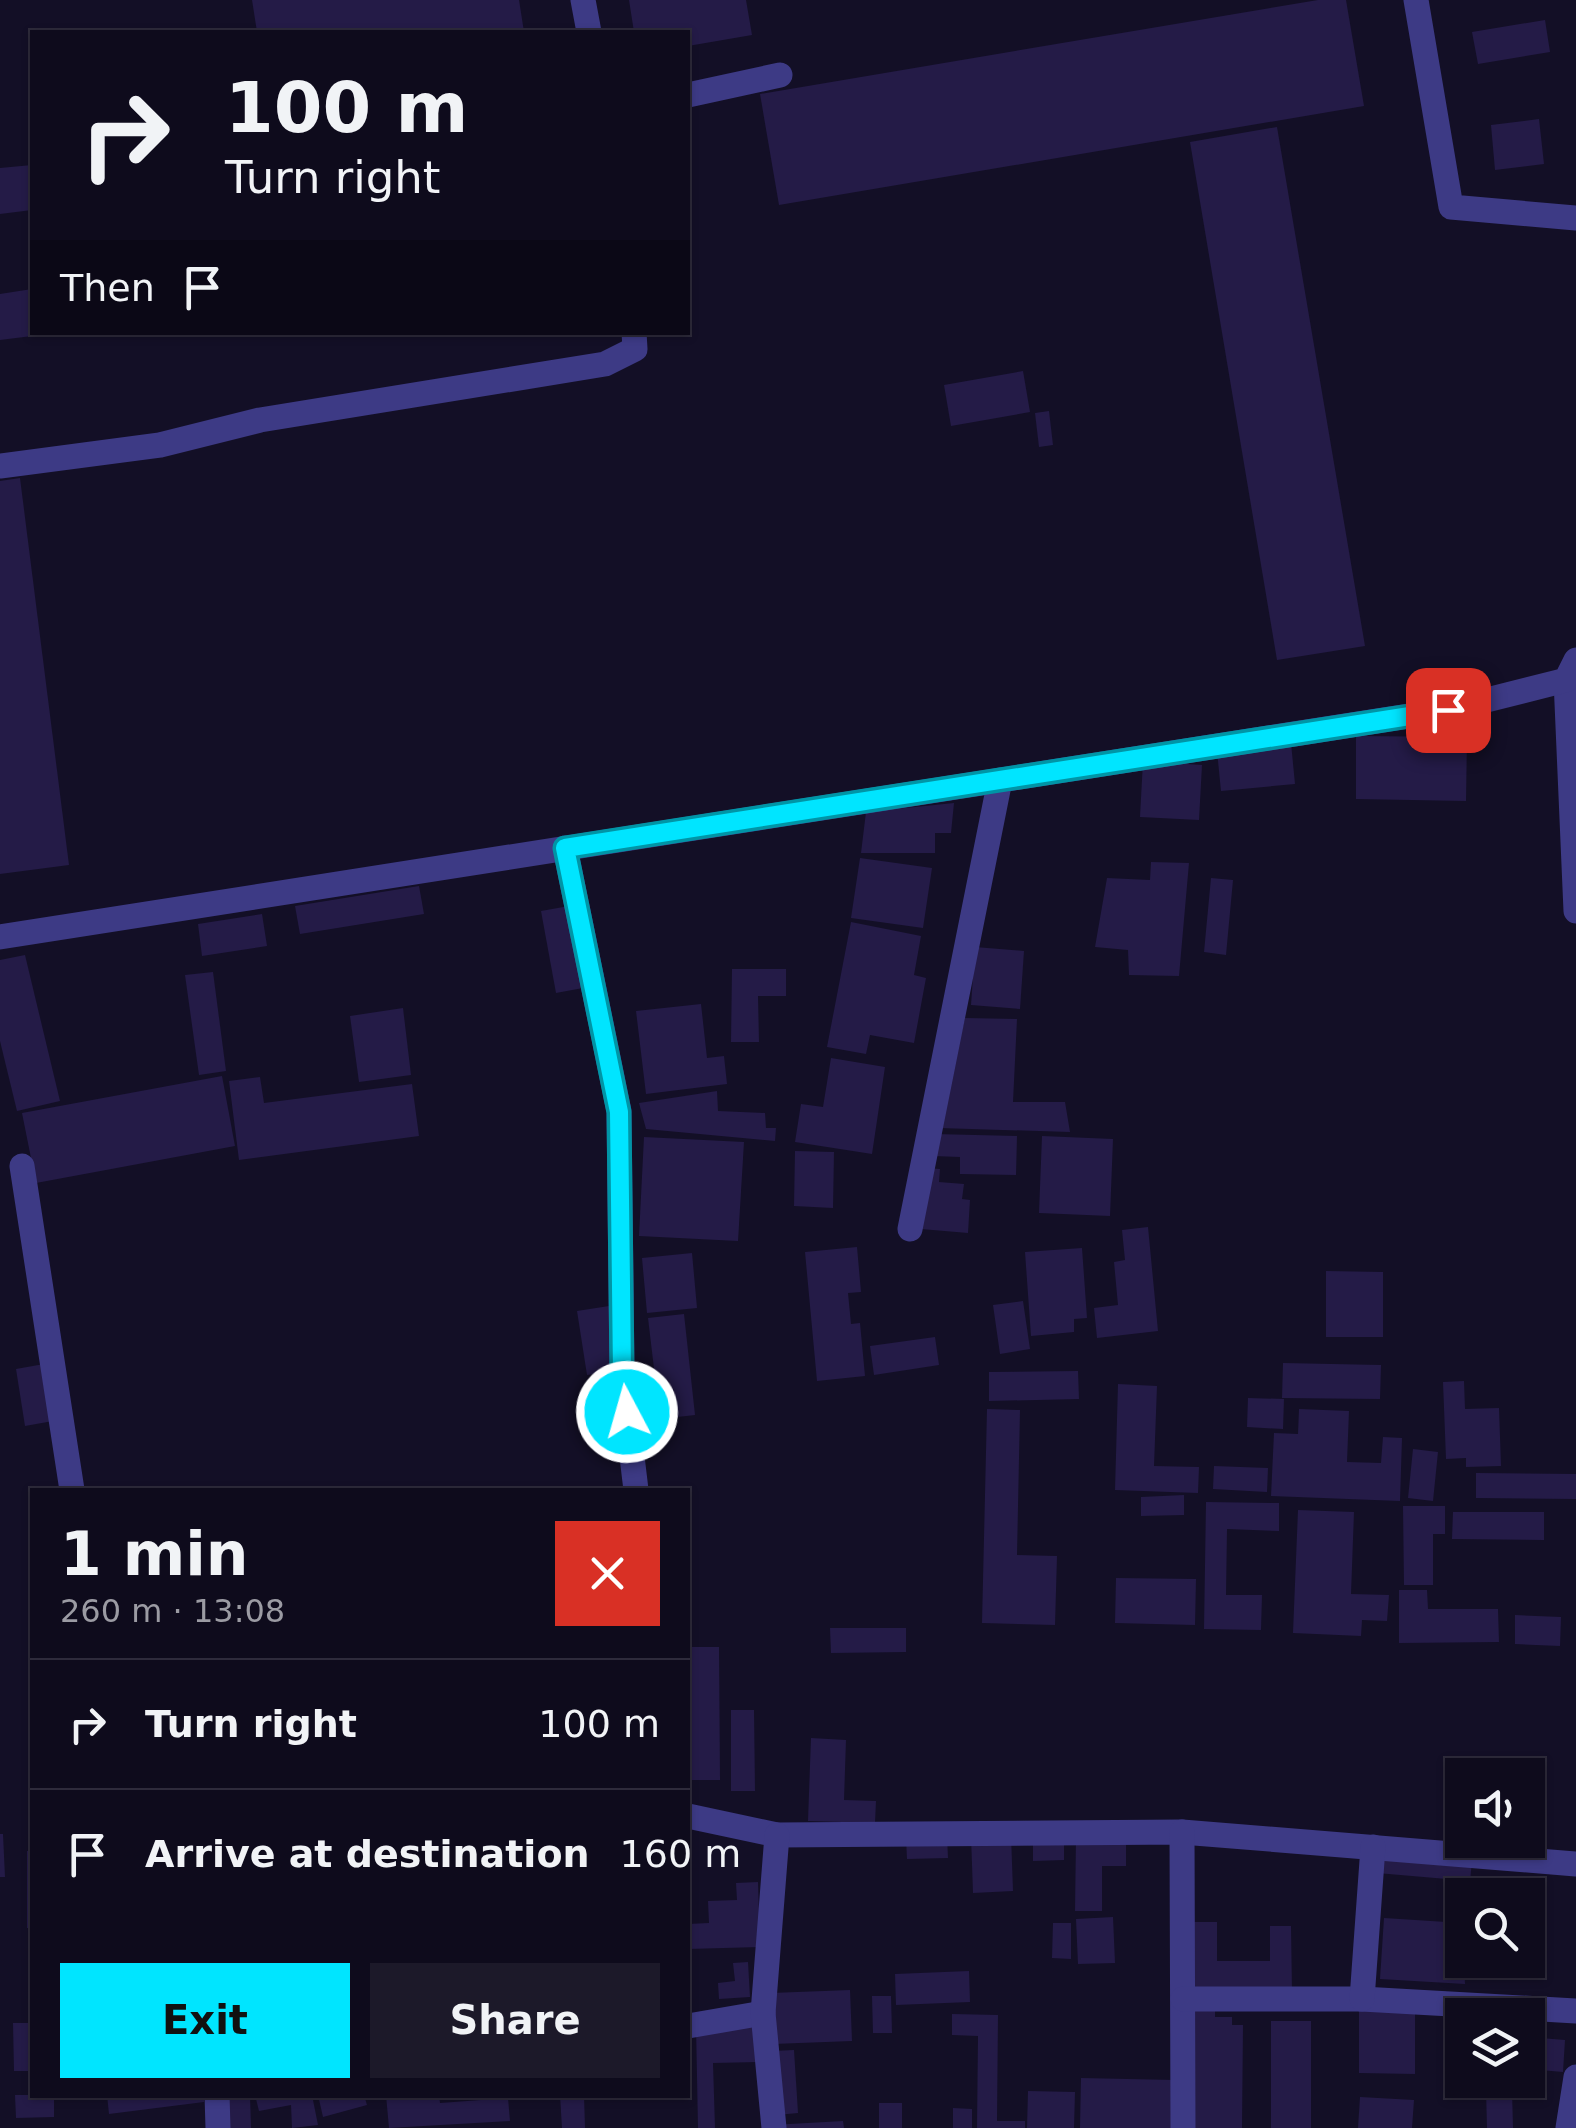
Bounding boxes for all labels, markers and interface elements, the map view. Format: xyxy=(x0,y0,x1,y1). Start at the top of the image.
text: 100 m xyxy=(225,67,468,149)
icon: right xyxy=(60,70,190,200)
text: Turn right xyxy=(225,151,440,204)
icon: arrive xyxy=(175,260,230,315)
text: Then xyxy=(60,266,155,310)
pin xyxy=(1406,668,1491,753)
icon: arrive xyxy=(1421,683,1476,738)
position arrow xyxy=(575,1360,679,1464)
text: 1 min xyxy=(60,1519,248,1589)
button: close xyxy=(555,1521,660,1626)
text: 260 m · 13:08 xyxy=(60,1592,285,1630)
icon: right xyxy=(60,1697,115,1752)
text: Turn right xyxy=(145,1702,357,1746)
text: 100 m xyxy=(538,1702,660,1746)
map controls xyxy=(1445,1758,1545,2098)
button: sound xyxy=(1445,1758,1545,1858)
icon: arrive xyxy=(60,1827,115,1882)
text: Arrive at destination xyxy=(145,1832,590,1876)
text: 160 m xyxy=(620,1832,741,1876)
button: search xyxy=(1445,1878,1545,1978)
button: Exit xyxy=(60,1963,350,2078)
button: Share xyxy=(370,1963,660,2078)
button: layers xyxy=(1445,1998,1545,2098)

